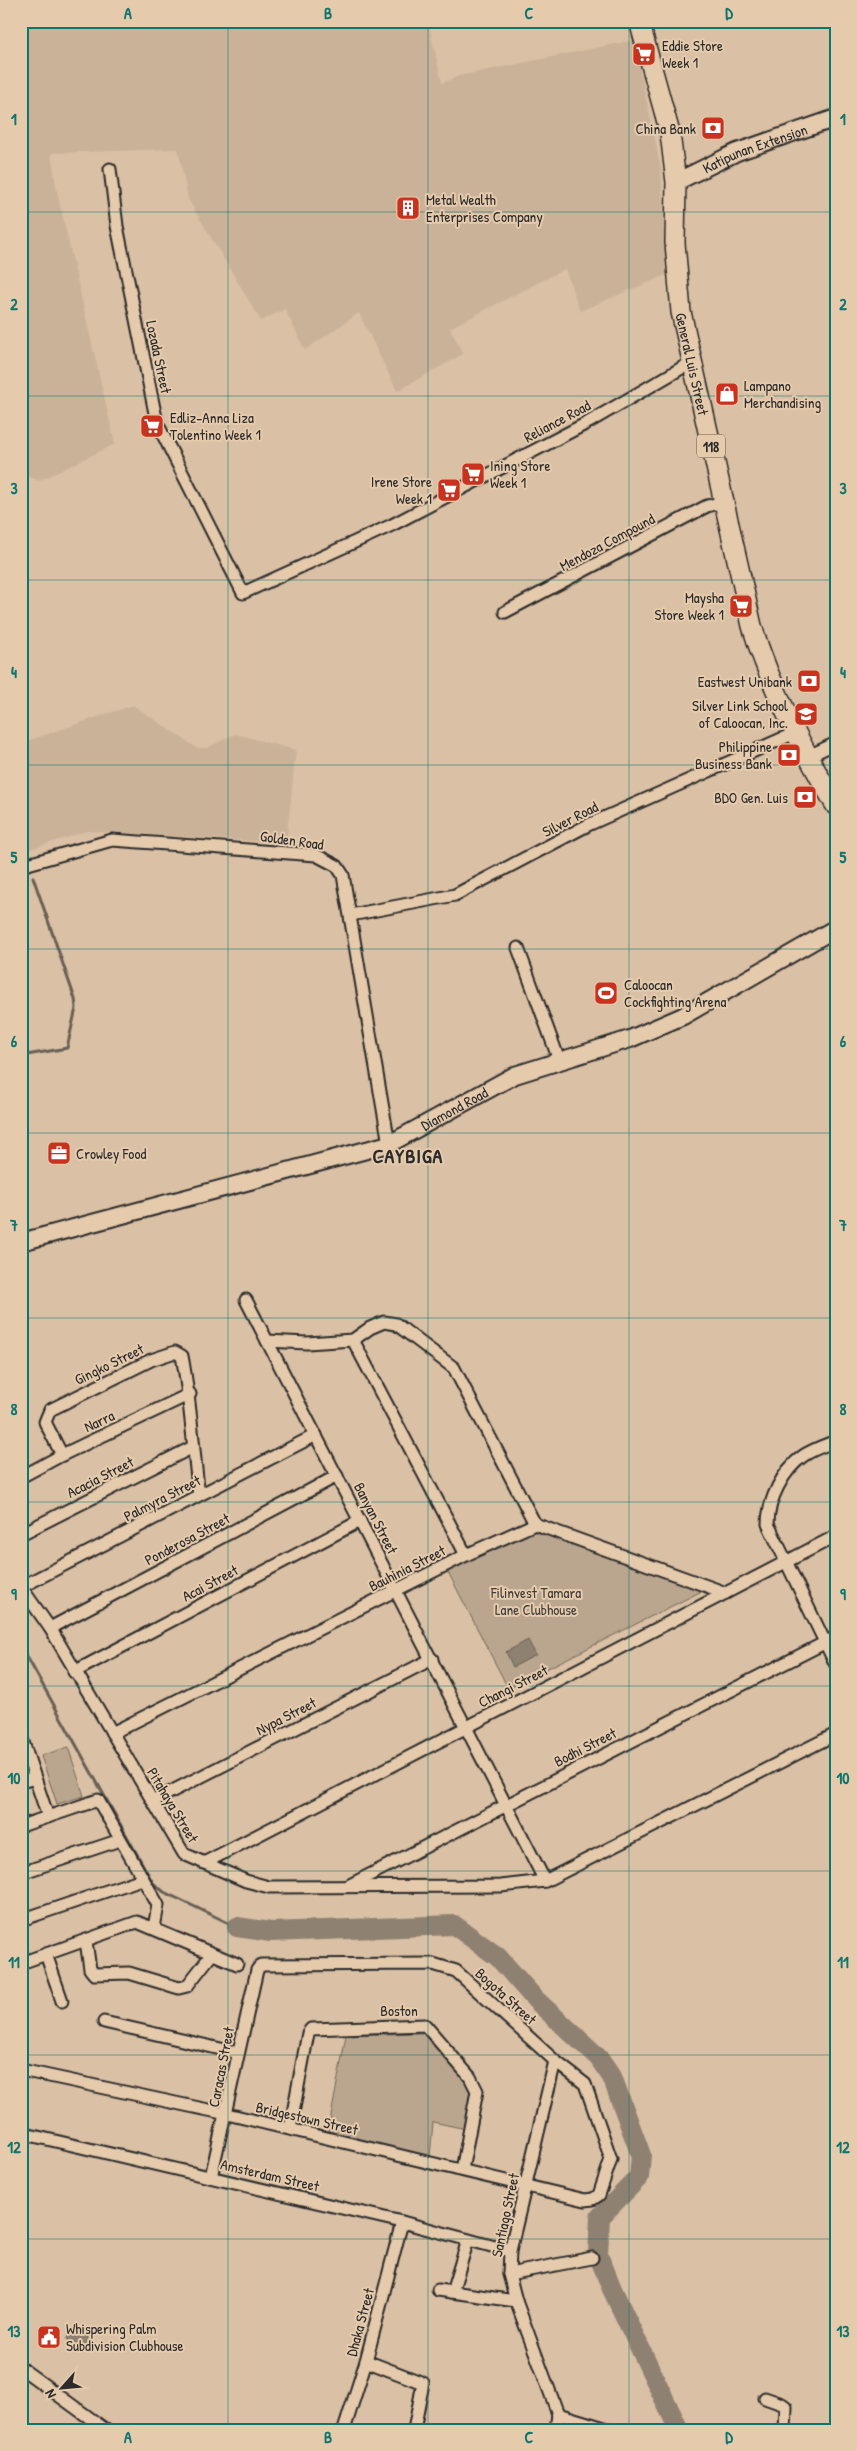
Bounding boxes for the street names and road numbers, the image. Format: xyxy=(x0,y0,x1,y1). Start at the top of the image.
street label: Katipunan Extension xyxy=(699,118,810,178)
street label: General Luis Street xyxy=(671,311,715,418)
street label: Lozada Street xyxy=(141,319,177,396)
street label: Reliance Road xyxy=(520,395,594,447)
road number: 118 xyxy=(697,434,725,458)
street label: Mendoza Compound xyxy=(556,508,658,576)
street label: Silver Road xyxy=(538,796,602,842)
street label: Golden Road xyxy=(259,825,325,855)
street label: Diamond Road xyxy=(417,1081,491,1135)
street label: Gingko Street xyxy=(71,1338,148,1390)
street label: Narra xyxy=(80,1405,118,1437)
street label: Acacia Street xyxy=(63,1451,138,1503)
street label: Palmyra Street xyxy=(120,1469,205,1526)
street label: Banyan Street xyxy=(349,1479,403,1558)
street label: Ponderosa Street xyxy=(141,1507,234,1570)
street label: Bauhinia Street xyxy=(365,1539,450,1596)
street label: Acai Street xyxy=(178,1559,242,1607)
street label: Changi Street xyxy=(475,1659,552,1713)
street label: Nypa Street xyxy=(252,1692,320,1740)
street label: Bodhi Street xyxy=(550,1722,621,1772)
street label: Pitahaya Street xyxy=(142,1763,204,1847)
street label: Bogota Street xyxy=(471,1963,542,2030)
street label: Boston xyxy=(380,2000,418,2021)
street label: Caracas Street xyxy=(203,2024,239,2109)
street label: Bridgestown Street xyxy=(254,2096,361,2140)
street label: Amsterdam Street xyxy=(219,2153,322,2197)
street label: Santiago Street xyxy=(486,2170,524,2259)
street label: Dhaka Street xyxy=(341,2285,379,2358)

